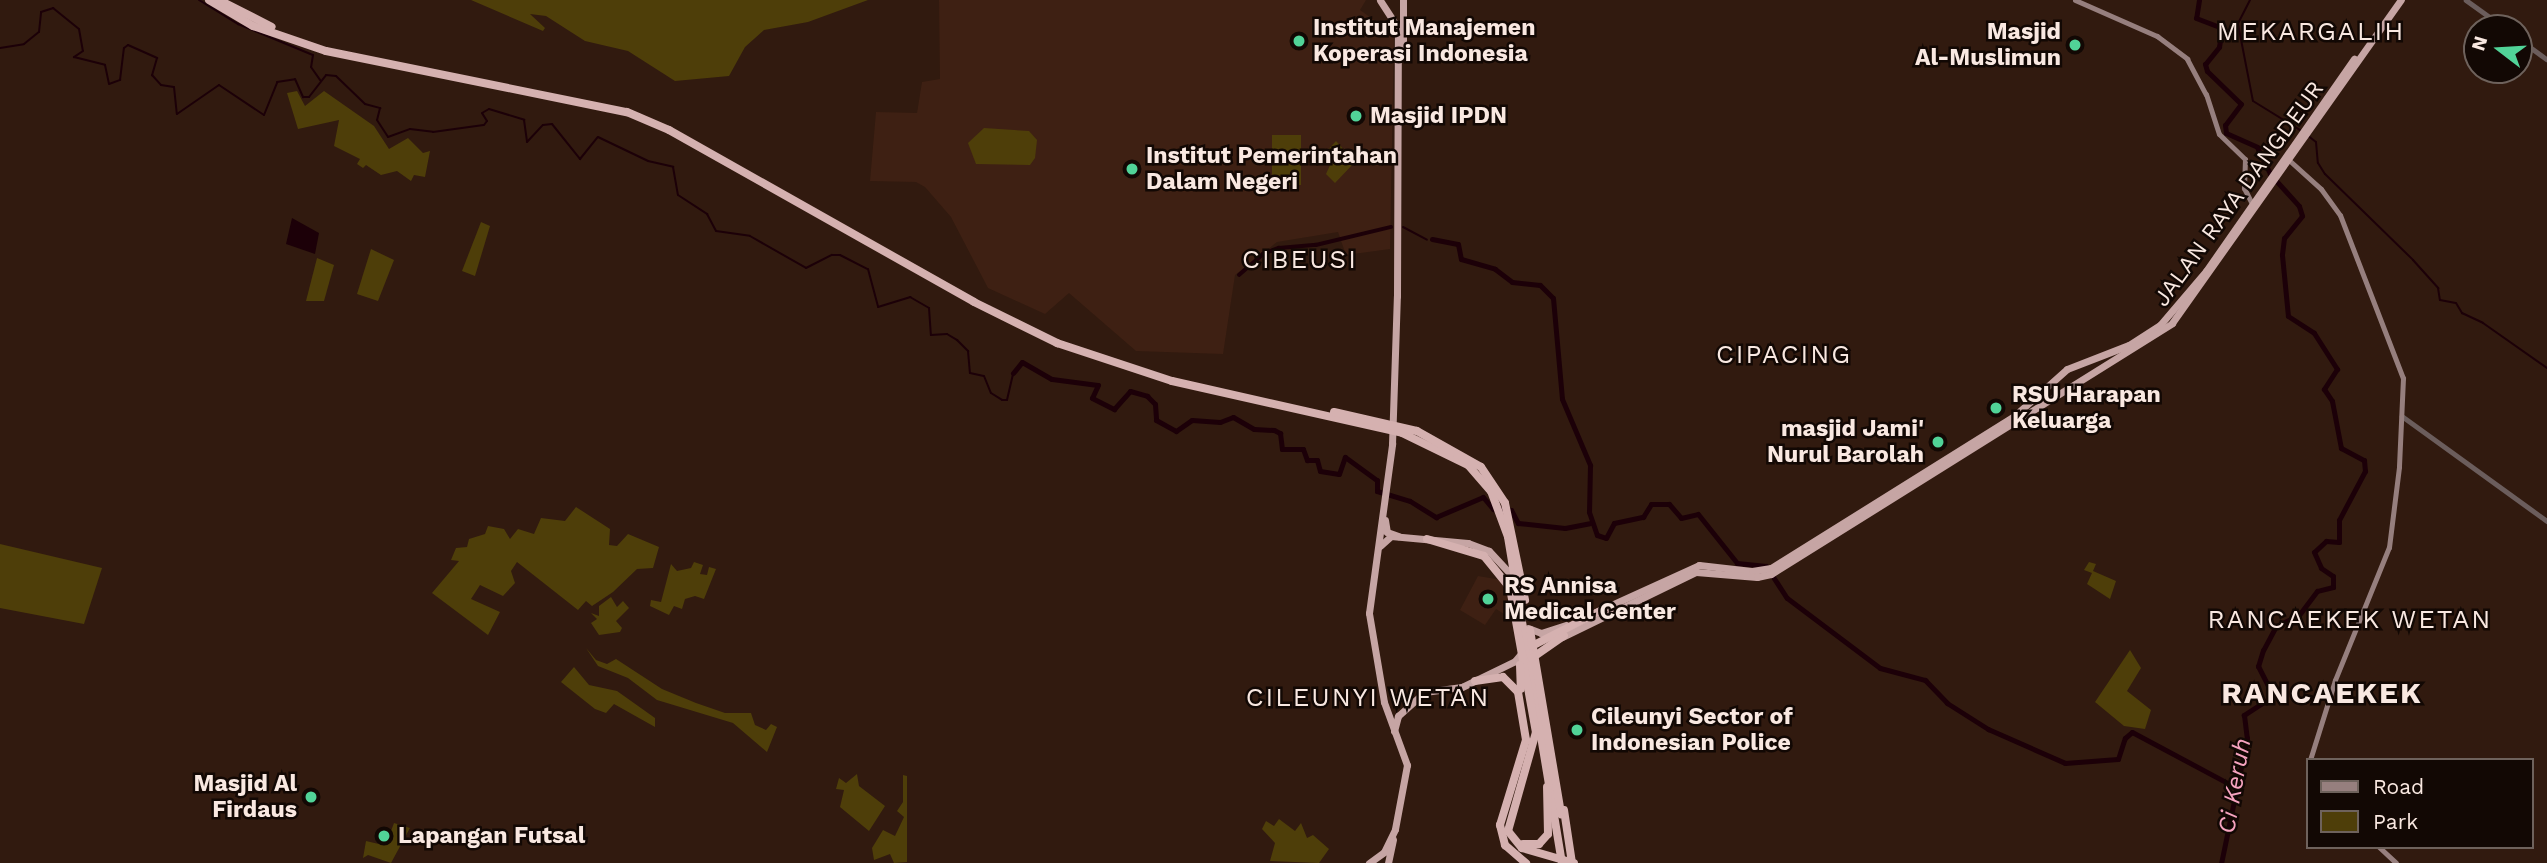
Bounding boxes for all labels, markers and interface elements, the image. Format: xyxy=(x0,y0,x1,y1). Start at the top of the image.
place label: Institut Manajemen Koperasi Indonesia xyxy=(1313,14,1535,68)
north arrow xyxy=(2463,14,2533,84)
district label: MEKARGALIH xyxy=(2218,16,2404,48)
place label: Masjid Al-Muslimun xyxy=(1915,18,2061,72)
marker: Institut Manajemen Koperasi Indonesia xyxy=(1291,33,1307,49)
text: N xyxy=(2466,33,2492,53)
marker: Masjid Al-Muslimun xyxy=(2067,37,2083,53)
street label: JALAN RAYA DANGDEUR xyxy=(2148,76,2330,312)
place label: Masjid IPDN xyxy=(1370,102,1507,130)
marker: Masjid IPDN xyxy=(1348,108,1364,124)
place label: Institut Pemerintahan Dalam Negeri xyxy=(1146,142,1397,196)
marker: Institut Pemerintahan Dalam Negeri xyxy=(1124,161,1140,177)
district label: CIBEUSI xyxy=(1243,244,1357,276)
district label: CIPACING xyxy=(1717,339,1851,371)
place label: RSU Harapan Keluarga xyxy=(2012,381,2161,435)
marker: RSU Harapan Keluarga xyxy=(1986,398,2006,418)
place label: masjid Jami' Nurul Barolah xyxy=(1767,415,1924,469)
marker: masjid Jami' Nurul Barolah xyxy=(1930,434,1946,450)
place label: RS Annisa Medical Center xyxy=(1504,572,1676,626)
marker: RS Annisa Medical Center xyxy=(1478,589,1498,609)
district label: RANCAEKEK WETAN xyxy=(2209,604,2491,636)
district label: RANCAEKEK xyxy=(2222,675,2422,711)
district label: CILEUNYI WETAN xyxy=(1247,682,1489,714)
place label: Cileunyi Sector of Indonesian Police xyxy=(1591,703,1793,757)
marker: Cileunyi Sector of Indonesian Police xyxy=(1569,722,1585,738)
water label: Ci Keruh xyxy=(2212,736,2258,836)
legend xyxy=(2306,758,2533,849)
place label: Masjid Al Firdaus xyxy=(193,770,297,824)
text: Road xyxy=(2373,774,2424,799)
marker: Masjid Al Firdaus xyxy=(303,789,319,805)
text: Park xyxy=(2373,809,2418,834)
place label: Lapangan Futsal xyxy=(398,822,585,850)
marker: Lapangan Futsal xyxy=(376,828,392,844)

